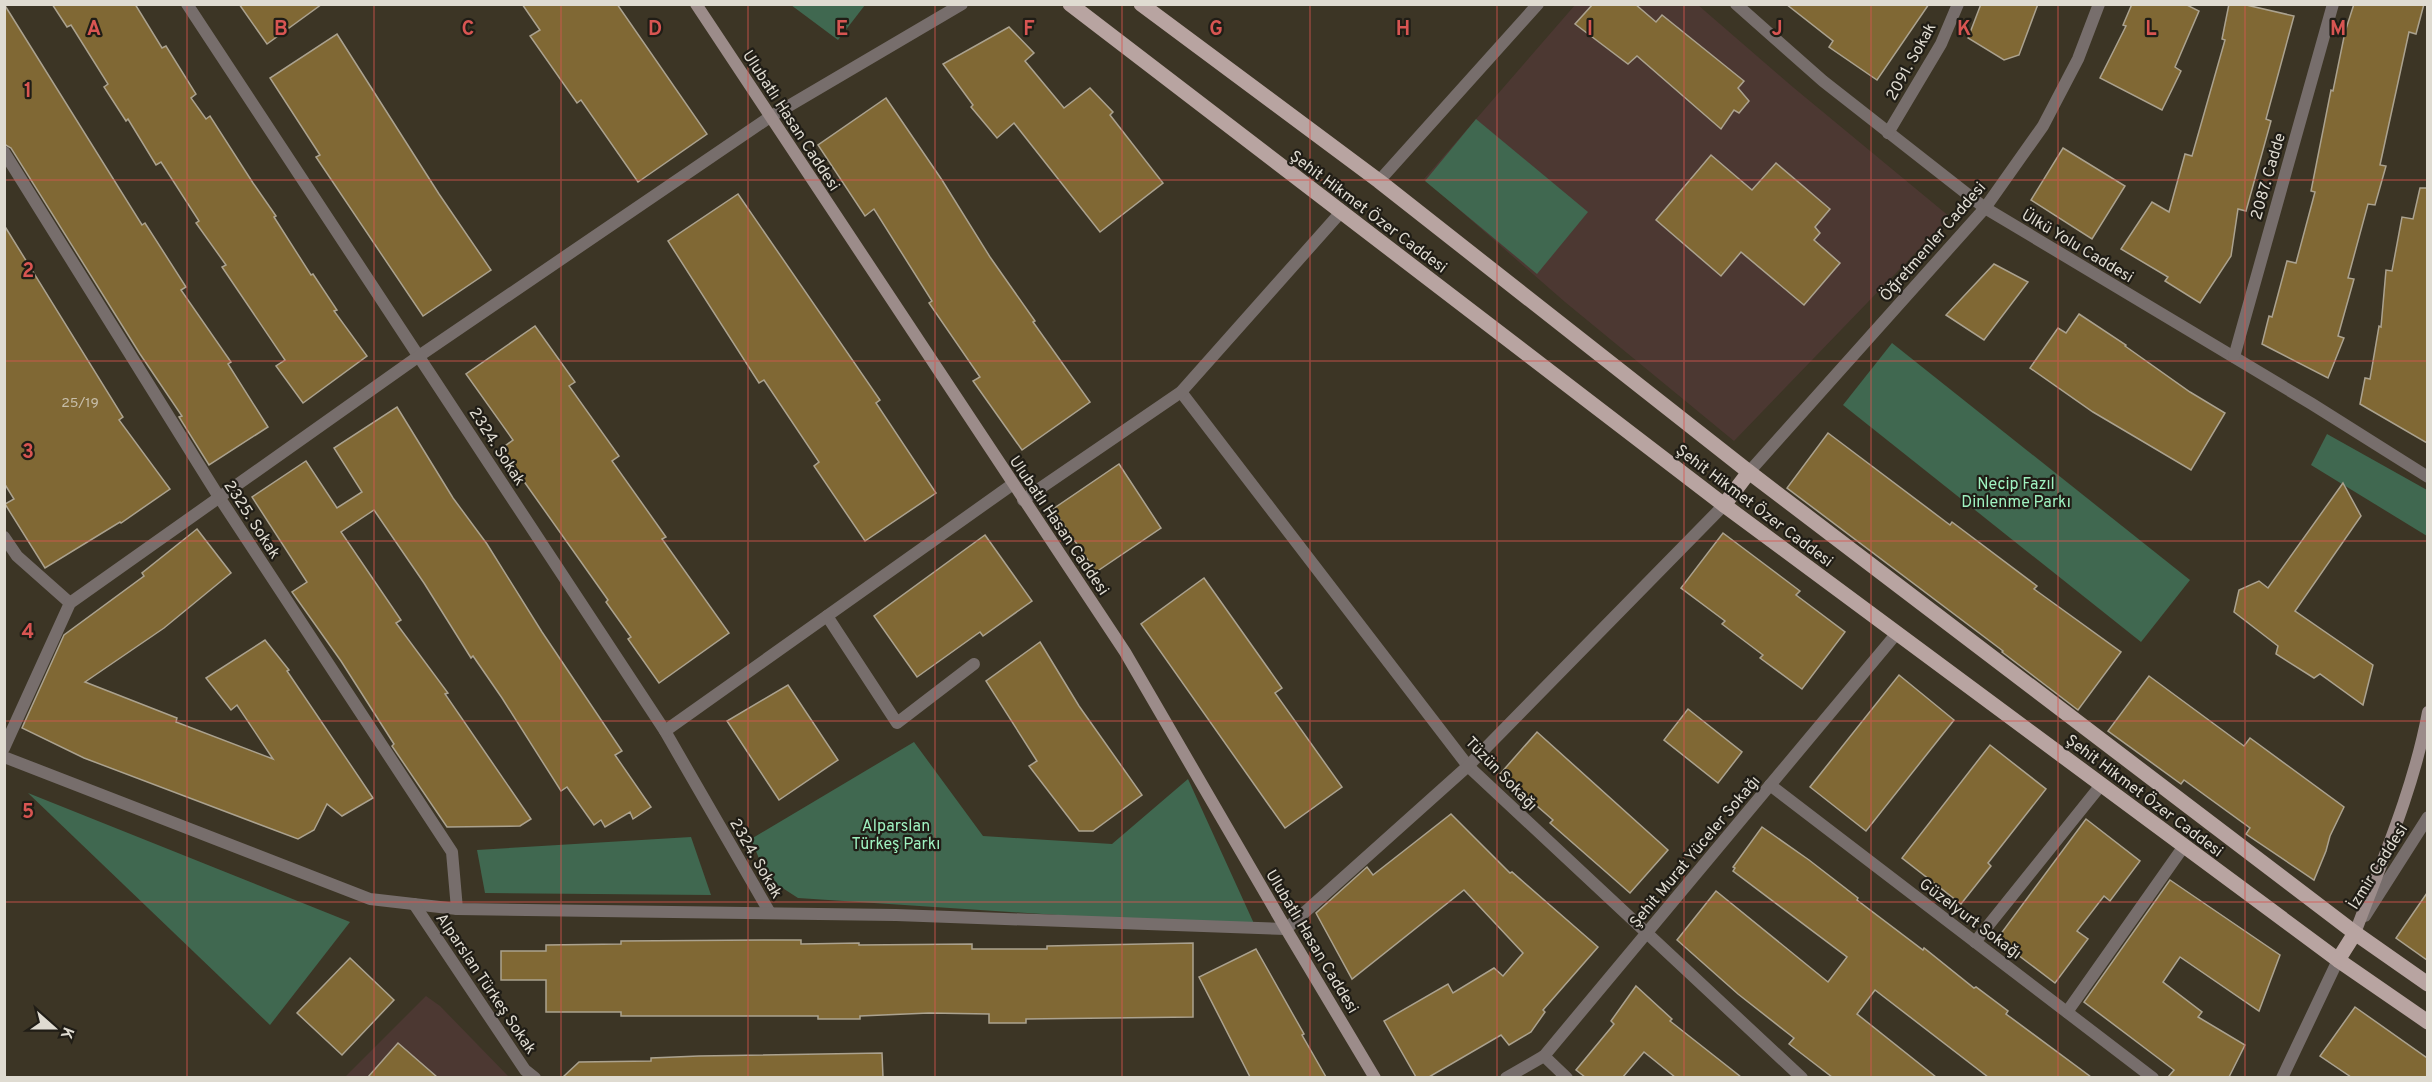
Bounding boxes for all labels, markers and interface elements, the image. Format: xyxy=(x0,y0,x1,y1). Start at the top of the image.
text: A xyxy=(87,17,101,43)
text: B xyxy=(274,17,288,43)
text: C xyxy=(462,17,474,43)
text: D xyxy=(648,17,662,43)
text: E xyxy=(836,17,848,43)
text: F xyxy=(1023,17,1035,43)
text: G xyxy=(1209,17,1223,43)
text: H xyxy=(1396,17,1410,43)
text: I xyxy=(1587,17,1593,43)
text: J xyxy=(1771,17,1783,43)
text: K xyxy=(1957,17,1971,43)
text: L xyxy=(2145,17,2157,43)
text: M xyxy=(2330,17,2346,43)
street label: 2091. Sokak xyxy=(1882,19,1941,104)
street label: Ulubatlı Hasan Caddesi xyxy=(737,47,843,195)
text: 1 xyxy=(24,79,32,105)
street label: 2087. Cadde xyxy=(2247,131,2291,222)
street label: Şehit Hikmet Özer Caddesi xyxy=(1285,145,1452,278)
street label: Öğretmenler Caddesi xyxy=(1875,177,1991,306)
street label: Ülkü Yolu Caddesi xyxy=(2017,204,2138,288)
text: 2 xyxy=(22,259,34,285)
house number: 25/19 xyxy=(61,395,99,412)
street label: 2324. Sokak xyxy=(464,404,529,490)
street label: Şehit Hikmet Özer Caddesi xyxy=(1671,439,1838,572)
text: 3 xyxy=(22,440,34,466)
street label: Ulubatlı Hasan Caddesi xyxy=(1004,452,1113,600)
park label: Necip Fazıl Dinlenme Parkı xyxy=(1961,475,2071,513)
street label: 2325. Sokak xyxy=(219,477,284,563)
text: 4 xyxy=(22,620,34,646)
street label: Şehit Hikmet Özer Caddesi xyxy=(2061,729,2228,862)
street label: Tüzün Sokağı xyxy=(1460,733,1541,816)
street label: Şehit Murat Yüceler Sokağı xyxy=(1626,772,1765,933)
text: 5 xyxy=(22,800,34,826)
street label: 2324. Sokak xyxy=(724,815,786,903)
park label: Alparslan Türkeş Parkı xyxy=(852,817,940,855)
street label: İzmir Caddesi xyxy=(2344,820,2413,914)
street label: Ulubatlı Hasan Caddesi xyxy=(1260,866,1362,1018)
street label: Güzelyurt Sokağı xyxy=(1915,875,2025,965)
street label: Alparslan Türkeş Sokak xyxy=(431,910,540,1059)
north arrow xyxy=(24,998,84,1058)
text: K xyxy=(55,1024,78,1042)

